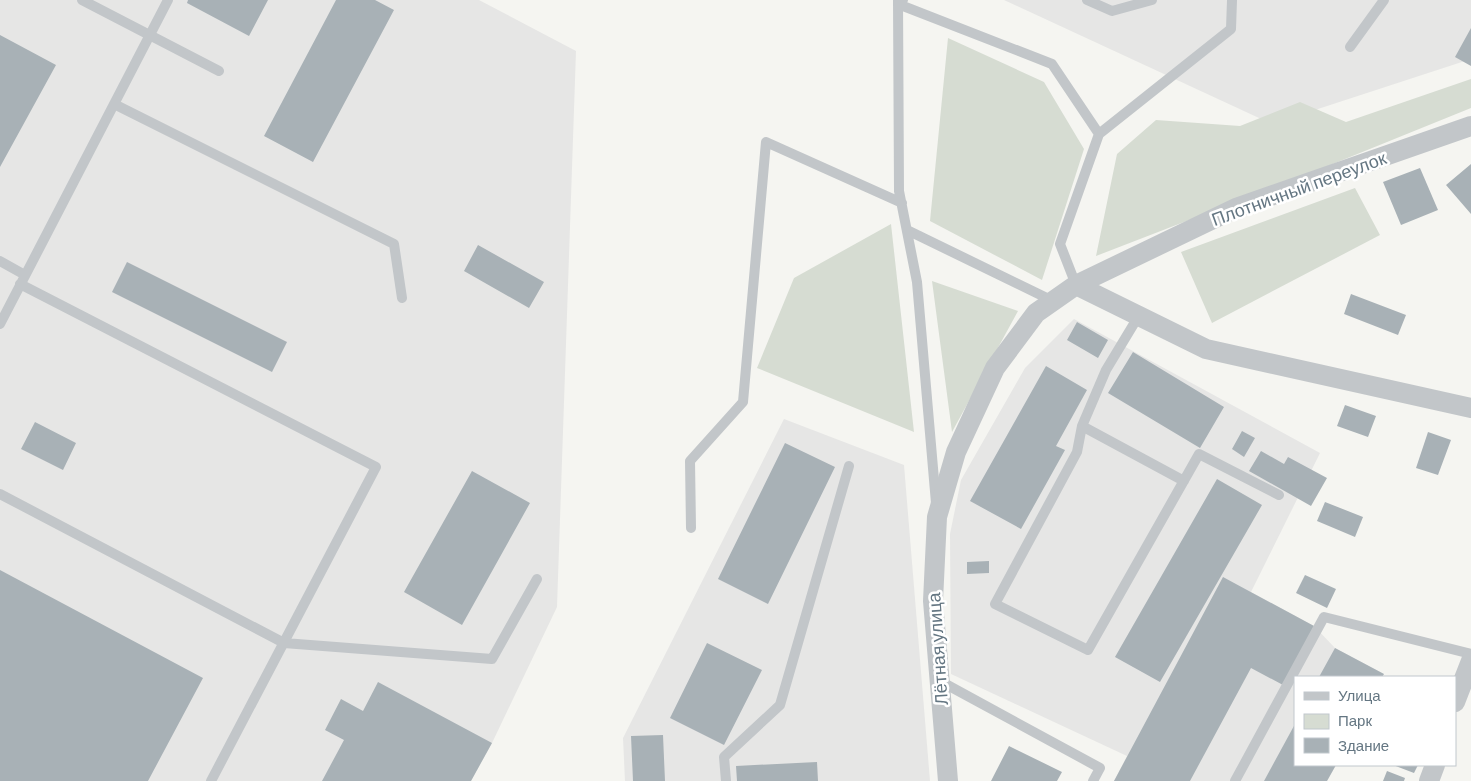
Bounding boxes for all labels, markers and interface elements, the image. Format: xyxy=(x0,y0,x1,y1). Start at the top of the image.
street label: Плотничный переулок xyxy=(1208,146,1389,230)
street label: Лётная улица xyxy=(922,591,952,706)
legend xyxy=(1294,676,1456,766)
text: Улица xyxy=(1338,686,1381,704)
text: Парк xyxy=(1338,711,1372,729)
text: Здание xyxy=(1338,736,1389,754)

